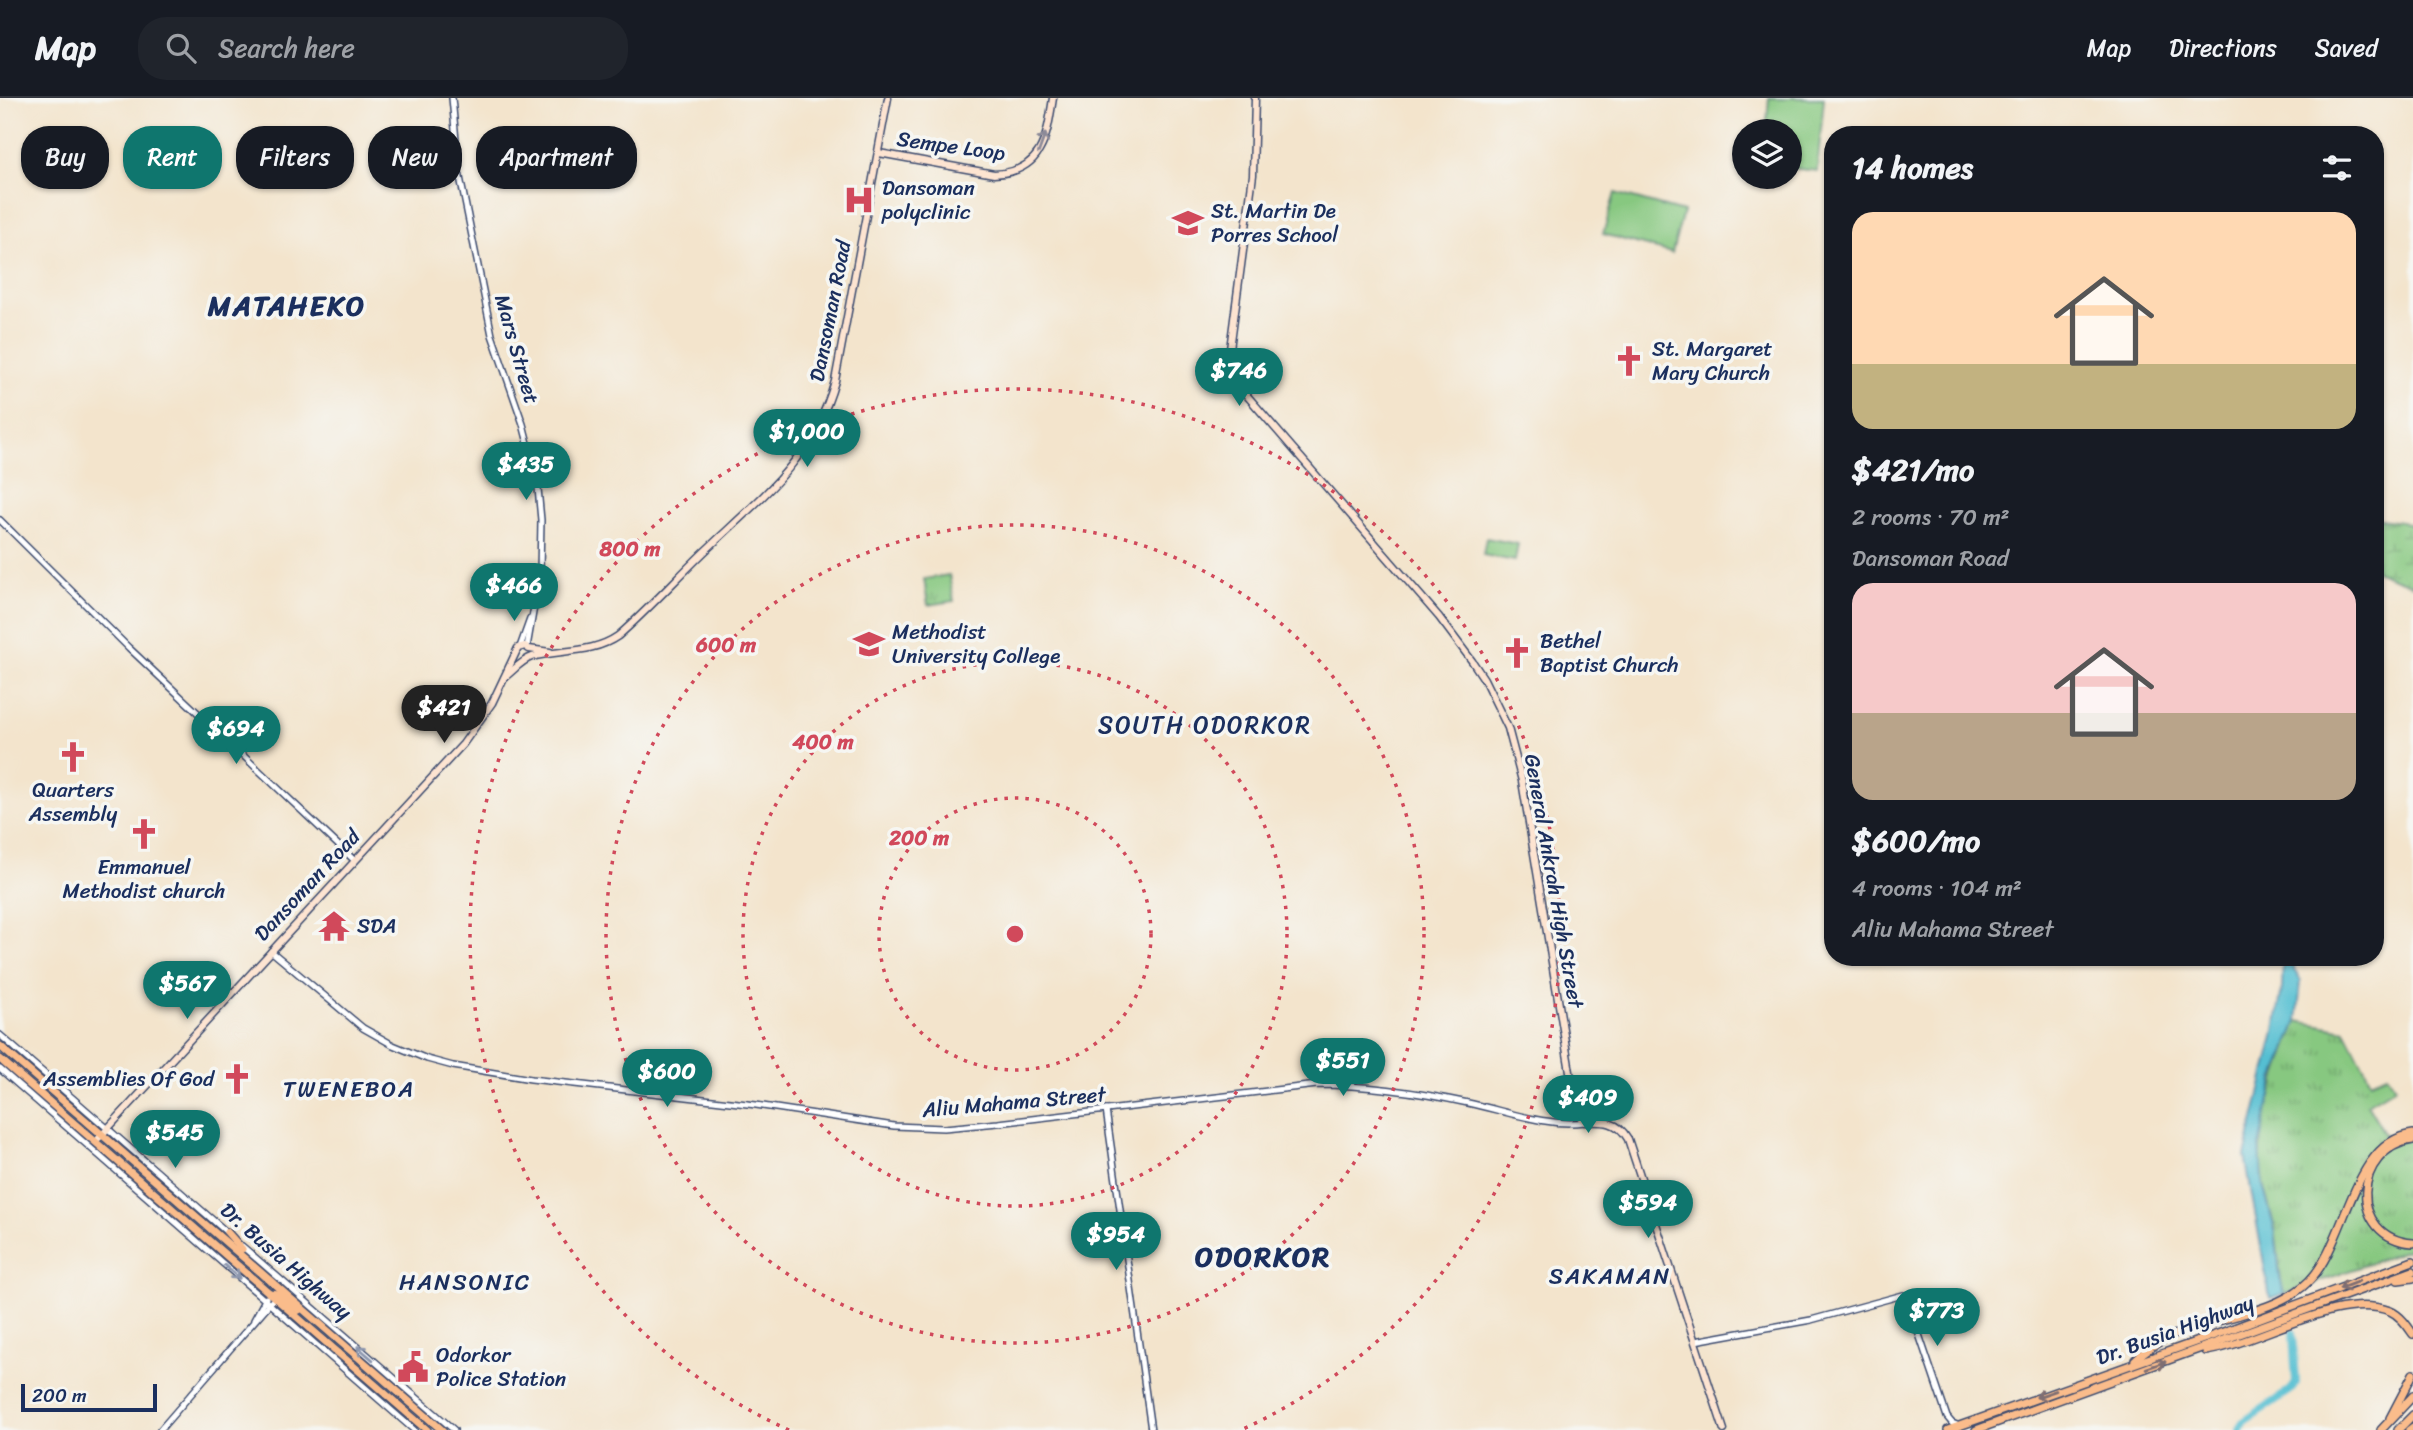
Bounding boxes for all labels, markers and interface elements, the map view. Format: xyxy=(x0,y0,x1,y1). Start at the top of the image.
search box xyxy=(138,17,628,80)
text: Map xyxy=(35,19,96,77)
text: Search here xyxy=(218,25,355,71)
text: Map xyxy=(2087,27,2131,69)
text: Directions xyxy=(2169,27,2277,69)
text: Saved xyxy=(2315,27,2378,69)
icon: search xyxy=(162,29,200,67)
map controls xyxy=(1732,119,1802,189)
button: layers xyxy=(1732,119,1802,189)
street label: Sempe Loop xyxy=(894,120,1008,172)
chip: Buy xyxy=(21,126,109,189)
chip: Rent xyxy=(123,126,222,189)
chip: Filters xyxy=(236,126,354,189)
chip: New xyxy=(368,126,462,189)
chip: Apartment xyxy=(476,126,637,189)
one-way arrow xyxy=(1037,132,1050,154)
text: 14 homes xyxy=(1852,141,1973,195)
icon: filters xyxy=(2318,149,2356,187)
place label: Dansoman polyclinic xyxy=(881,169,975,231)
hospital icon: Dansoman polyclinic xyxy=(842,183,876,217)
place label: St. Martin De Porres School xyxy=(1211,192,1339,254)
school or university icon: St. Martin De Porres School xyxy=(1171,206,1205,240)
street label: Dansoman Road xyxy=(798,235,863,385)
icon: home xyxy=(2041,258,2167,384)
district label: MATAHEKO xyxy=(207,281,366,330)
street label: Mars Street xyxy=(483,290,551,408)
place label: St. Margaret Mary Church xyxy=(1652,330,1772,392)
church icon: St. Margaret Mary Church xyxy=(1612,344,1646,378)
pin: $746 xyxy=(1198,348,1280,408)
text: $746 xyxy=(1211,350,1267,391)
pin: $1,000 xyxy=(750,410,864,469)
text: $1,000 xyxy=(769,411,845,452)
pin: $435 xyxy=(485,442,567,502)
text: $421/mo xyxy=(1852,443,1974,497)
text: $435 xyxy=(498,444,554,485)
text: 2 rooms · 70 m² xyxy=(1852,497,2010,538)
text: 800 m xyxy=(599,530,661,568)
text: Dansoman Road xyxy=(1852,538,2009,579)
pin: $466 xyxy=(473,564,555,623)
text: $466 xyxy=(486,565,542,606)
place label: Methodist University College xyxy=(892,613,1060,675)
place label: Bethel Baptist Church xyxy=(1540,622,1679,684)
text: 600 m xyxy=(695,626,757,664)
school or university icon: Methodist University College xyxy=(852,627,886,661)
icon: home xyxy=(2041,629,2167,755)
church icon: Bethel Baptist Church xyxy=(1500,636,1534,670)
pin: $421 xyxy=(403,686,485,745)
text: $421 xyxy=(418,687,471,728)
district label: SOUTH ODORKOR xyxy=(1098,704,1312,746)
pin: $694 xyxy=(195,706,277,766)
text: $694 xyxy=(207,708,265,749)
text: 400 m xyxy=(791,723,854,761)
church icon: Quarters Assembly xyxy=(56,740,90,774)
street label: General Ankrah High Street xyxy=(1513,751,1595,1012)
place label: Quarters Assembly xyxy=(28,771,117,833)
text: $600/mo xyxy=(1852,814,1980,868)
church icon: Emmanuel Methodist church xyxy=(127,817,161,851)
street label: Dansoman Road xyxy=(244,818,371,950)
text: 200 m xyxy=(888,819,950,857)
place label: Emmanuel Methodist church xyxy=(63,848,225,910)
text: 4 rooms · 104 m² xyxy=(1852,868,2022,909)
place label: SDA xyxy=(357,907,397,945)
temple icon: SDA xyxy=(317,909,351,943)
text: Aliu Mahama Street xyxy=(1852,909,2054,950)
centre of rings xyxy=(1003,922,1027,946)
pin: $567 xyxy=(146,962,228,1021)
text: $567 xyxy=(159,963,215,1004)
pin: $551 xyxy=(1302,1038,1384,1098)
text: $551 xyxy=(1316,1040,1370,1081)
pin: $600 xyxy=(626,1049,708,1109)
text: $600 xyxy=(638,1051,696,1092)
place label: Assemblies Of God xyxy=(42,1060,216,1098)
church icon: Assemblies Of God xyxy=(220,1062,254,1096)
district label: TWENEBOA xyxy=(283,1069,415,1110)
street label: Aliu Mahama Street xyxy=(920,1075,1109,1129)
pin: $409 xyxy=(1547,1076,1629,1135)
text: $409 xyxy=(1559,1077,1617,1118)
pin: $545 xyxy=(134,1110,216,1170)
text: $545 xyxy=(146,1112,204,1153)
pin: $594 xyxy=(1607,1180,1689,1240)
text: $594 xyxy=(1619,1182,1677,1223)
street label: Dr. Busia Highway xyxy=(211,1192,361,1330)
pin: $954 xyxy=(1075,1212,1157,1272)
text: $954 xyxy=(1087,1214,1145,1255)
district label: ODORKOR xyxy=(1195,1232,1331,1281)
district label: SAKAMAN xyxy=(1549,1256,1671,1297)
district label: HANSONIC xyxy=(399,1262,531,1303)
one-way arrow xyxy=(222,1264,240,1280)
one-way arrow xyxy=(2339,1279,2360,1292)
street label: Dr. Busia Highway xyxy=(2091,1284,2260,1376)
pin: $773 xyxy=(1896,1288,1978,1348)
text: $773 xyxy=(1910,1290,1964,1331)
place label: Odorkor Police Station xyxy=(436,1336,566,1398)
one-way arrow xyxy=(356,1345,374,1361)
public building icon: Odorkor Police Station xyxy=(396,1350,430,1384)
one-way arrow xyxy=(2144,1358,2166,1370)
text: 200 m xyxy=(32,1379,87,1412)
scale bar xyxy=(21,1381,158,1413)
one-way arrow xyxy=(2035,1389,2057,1401)

